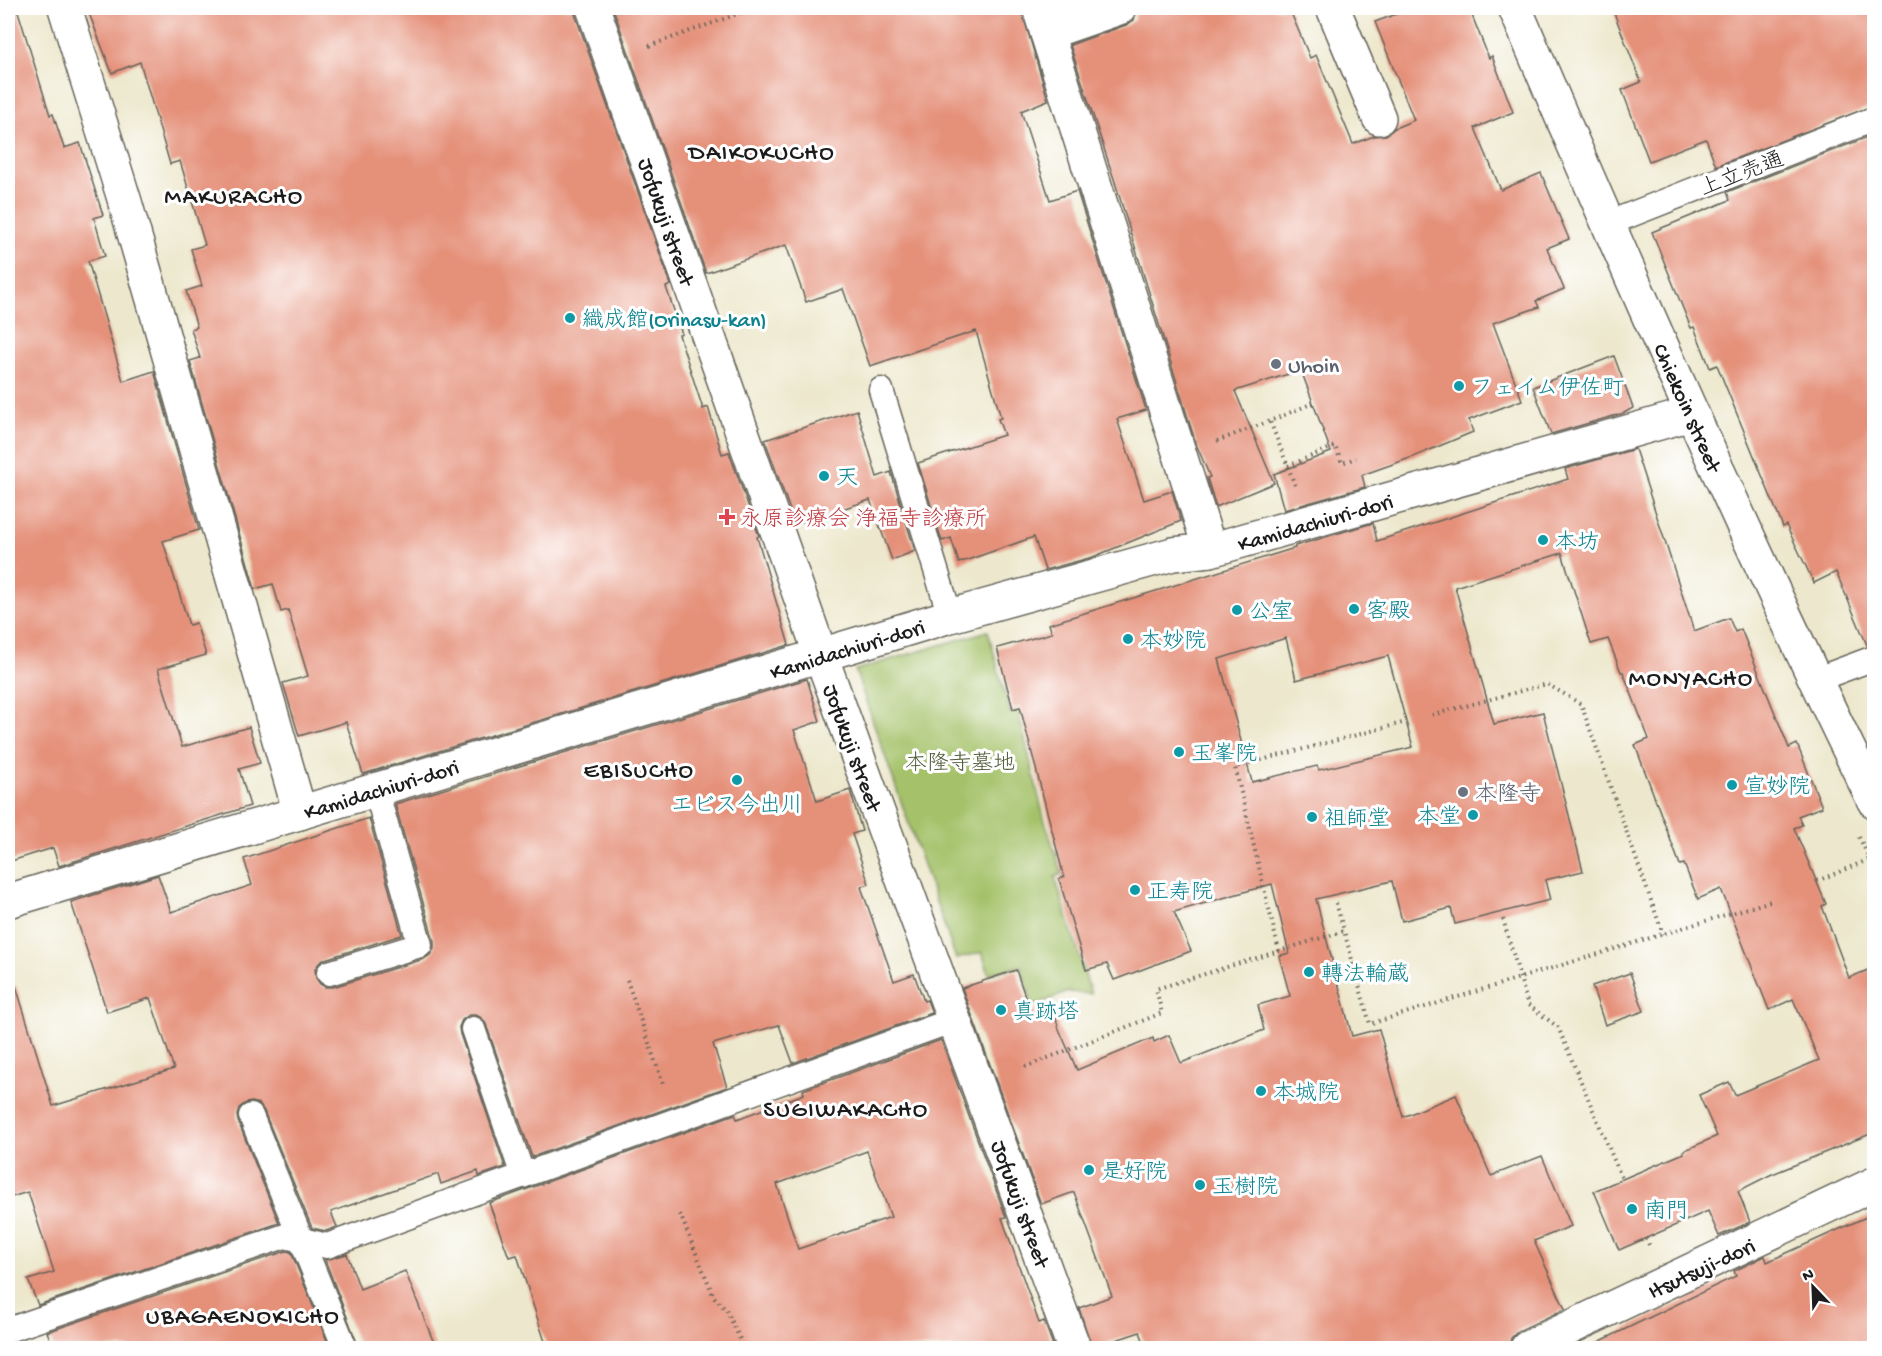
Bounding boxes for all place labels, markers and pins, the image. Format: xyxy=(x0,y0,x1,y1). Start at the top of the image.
place label: 織成館(Orinasu-kan) xyxy=(582,308,767,335)
marker: 織成館(Orinasu-kan) xyxy=(563,311,577,325)
place label: Uhoin xyxy=(1288,355,1340,381)
marker: Uhoin xyxy=(1269,357,1283,371)
place label: フェイム伊佐町 xyxy=(1471,376,1624,403)
marker: フェイム伊佐町 xyxy=(1452,379,1466,393)
place label: 天 xyxy=(836,467,858,493)
marker: 天 xyxy=(817,469,831,483)
place label: 永原診療会 浄福寺診療所 xyxy=(740,507,987,534)
marker: 永原診療会 浄福寺診療所 xyxy=(718,508,736,526)
place label: 本坊 xyxy=(1555,530,1599,557)
marker: 本坊 xyxy=(1536,533,1550,547)
place label: 客殿 xyxy=(1366,599,1410,626)
place label: 公室 xyxy=(1249,600,1293,627)
marker: 客殿 xyxy=(1347,602,1361,616)
marker: 公室 xyxy=(1230,603,1244,617)
place label: 本妙院 xyxy=(1140,629,1206,656)
marker: 本妙院 xyxy=(1121,632,1135,646)
place label: 玉峯院 xyxy=(1191,742,1257,769)
marker: 玉峯院 xyxy=(1172,745,1186,759)
marker: エビス今出川 xyxy=(730,773,744,787)
place label: 宣妙院 xyxy=(1744,775,1810,802)
marker: 宣妙院 xyxy=(1725,778,1739,792)
place label: 本隆寺 xyxy=(1475,782,1541,809)
marker: 本隆寺 xyxy=(1456,785,1470,799)
place label: エビス今出川 xyxy=(671,793,803,820)
place label: 本堂 xyxy=(1417,805,1461,832)
place label: 祖師堂 xyxy=(1324,807,1390,834)
marker: 本堂 xyxy=(1466,808,1480,822)
marker: 祖師堂 xyxy=(1305,810,1319,824)
place label: 正寿院 xyxy=(1147,880,1213,907)
marker: 正寿院 xyxy=(1128,883,1142,897)
place label: 轉法輪蔵 xyxy=(1321,962,1409,989)
marker: 轉法輪蔵 xyxy=(1302,965,1316,979)
place label: 真跡塔 xyxy=(1013,1000,1079,1027)
marker: 真跡塔 xyxy=(994,1003,1008,1017)
place label: 本城院 xyxy=(1273,1081,1339,1108)
marker: 本城院 xyxy=(1254,1084,1268,1098)
place label: 是好院 xyxy=(1101,1160,1167,1187)
marker: 是好院 xyxy=(1082,1163,1096,1177)
place label: 玉樹院 xyxy=(1212,1175,1278,1202)
marker: 玉樹院 xyxy=(1193,1178,1207,1192)
place label: 南門 xyxy=(1644,1199,1688,1226)
marker: 南門 xyxy=(1625,1202,1639,1216)

